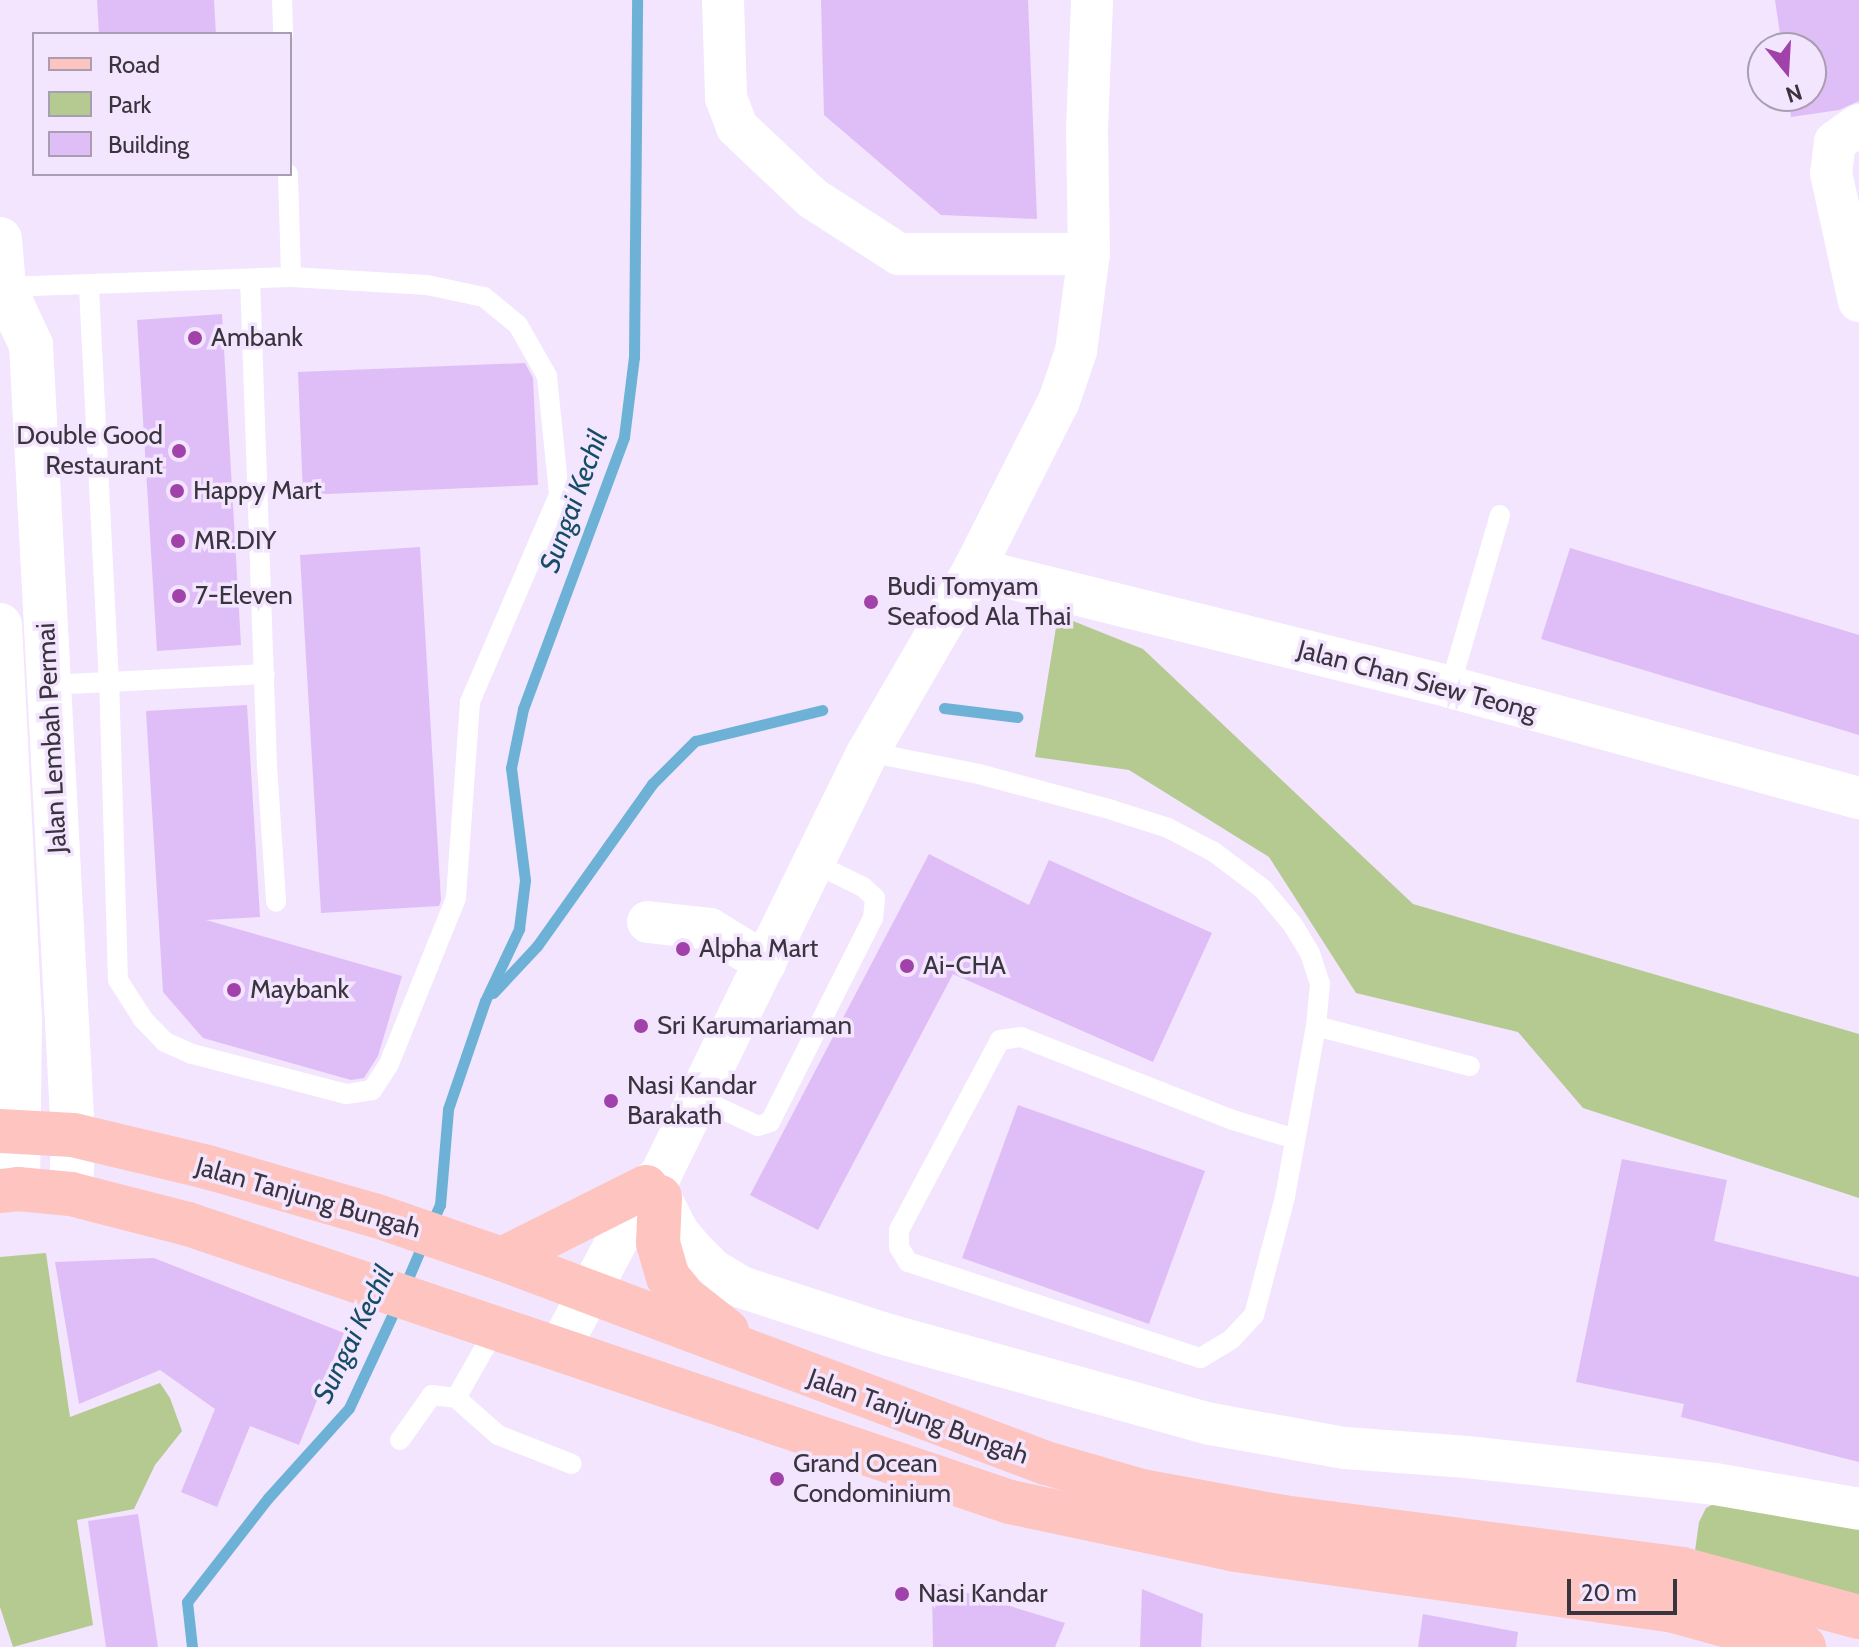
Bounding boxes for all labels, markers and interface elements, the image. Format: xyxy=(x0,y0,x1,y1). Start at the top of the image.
legend xyxy=(32,32,292,176)
north arrow xyxy=(1747,32,1827,112)
text: Road xyxy=(108,50,160,79)
text: N xyxy=(1782,78,1806,109)
text: Park xyxy=(108,90,151,119)
text: Building xyxy=(108,130,189,159)
place label: Ambank xyxy=(211,322,303,354)
marker: Ambank xyxy=(186,329,204,347)
place label: Double Good Restaurant xyxy=(16,420,163,482)
water label: Sungai Kechil xyxy=(532,425,614,577)
marker: Double Good Restaurant xyxy=(170,442,188,460)
place label: Happy Mart xyxy=(193,475,322,507)
marker: Happy Mart xyxy=(168,482,186,500)
place label: MR.DIY xyxy=(194,525,276,557)
marker: MR.DIY xyxy=(169,532,187,550)
place label: Budi Tomyam Seafood Ala Thai xyxy=(887,571,1071,632)
place label: 7-Eleven xyxy=(195,580,293,612)
marker: 7-Eleven xyxy=(170,587,188,605)
marker: Budi Tomyam Seafood Ala Thai xyxy=(862,593,880,611)
street label: Jalan Lembah Permai xyxy=(30,622,74,854)
street label: Jalan Chan Siew Teong xyxy=(1294,634,1540,728)
place label: Alpha Mart xyxy=(699,933,818,965)
marker: Alpha Mart xyxy=(674,940,692,958)
place label: Ai-CHA xyxy=(923,950,1006,982)
marker: Ai-CHA xyxy=(898,957,916,975)
place label: Maybank xyxy=(250,974,349,1006)
marker: Maybank xyxy=(225,981,243,999)
place label: Sri Karumariaman xyxy=(657,1010,852,1042)
marker: Sri Karumariaman xyxy=(632,1017,650,1035)
place label: Nasi Kandar Barakath xyxy=(627,1070,757,1132)
marker: Nasi Kandar Barakath xyxy=(602,1092,620,1110)
street label: Jalan Tanjung Bungah xyxy=(192,1151,424,1245)
water label: Sungai Kechil xyxy=(305,1260,401,1408)
street label: Jalan Tanjung Bungah xyxy=(803,1363,1033,1471)
place label: Grand Ocean Condominium xyxy=(793,1448,951,1510)
marker: Grand Ocean Condominium xyxy=(768,1470,786,1488)
scale bar xyxy=(1571,1563,1681,1613)
place label: Nasi Kandar xyxy=(918,1578,1048,1610)
text: 20 m xyxy=(1581,1578,1637,1607)
marker: Nasi Kandar xyxy=(893,1585,911,1603)

